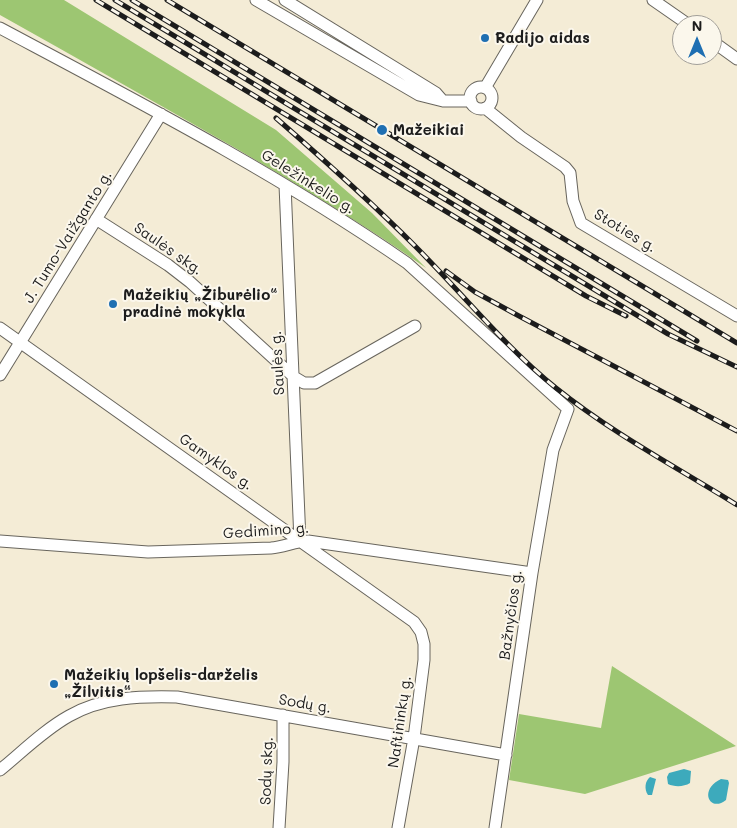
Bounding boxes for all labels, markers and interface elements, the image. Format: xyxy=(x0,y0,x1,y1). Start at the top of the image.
north arrow xyxy=(672,15,722,65)
text: N xyxy=(692,16,702,35)
place label: Radijo aidas xyxy=(495,29,590,47)
marker: Radijo aidas xyxy=(479,32,491,44)
place label: Mažeikiai xyxy=(393,121,464,139)
marker: Mažeikiai xyxy=(375,123,389,137)
street label: Geležinkelio g. xyxy=(258,146,358,218)
street label: J. Tumo-Vaižganto g. xyxy=(20,167,116,307)
street label: Stoties g. xyxy=(591,205,659,257)
street label: Saulės skg. xyxy=(130,219,206,279)
place label: Mažeikių „Žiburėlio“ pradinė mokykla xyxy=(123,286,278,321)
marker: Mažeikių „Žiburėlio“ pradinė mokykla xyxy=(107,298,119,310)
street label: Saulės g. xyxy=(267,330,289,396)
street label: Gamyklos g. xyxy=(176,430,256,494)
street label: Gedimino g. xyxy=(222,519,310,543)
street label: Bažnyčios g. xyxy=(496,569,526,661)
place label: Mažeikių lopšelis-darželis „Žilvitis“ xyxy=(64,666,258,701)
street label: Naftininkų g. xyxy=(385,675,415,769)
marker: Mažeikių lopšelis-darželis „Žilvitis“ xyxy=(48,678,60,690)
street label: Sodų g. xyxy=(277,691,333,717)
street label: Sodų skg. xyxy=(257,737,277,805)

